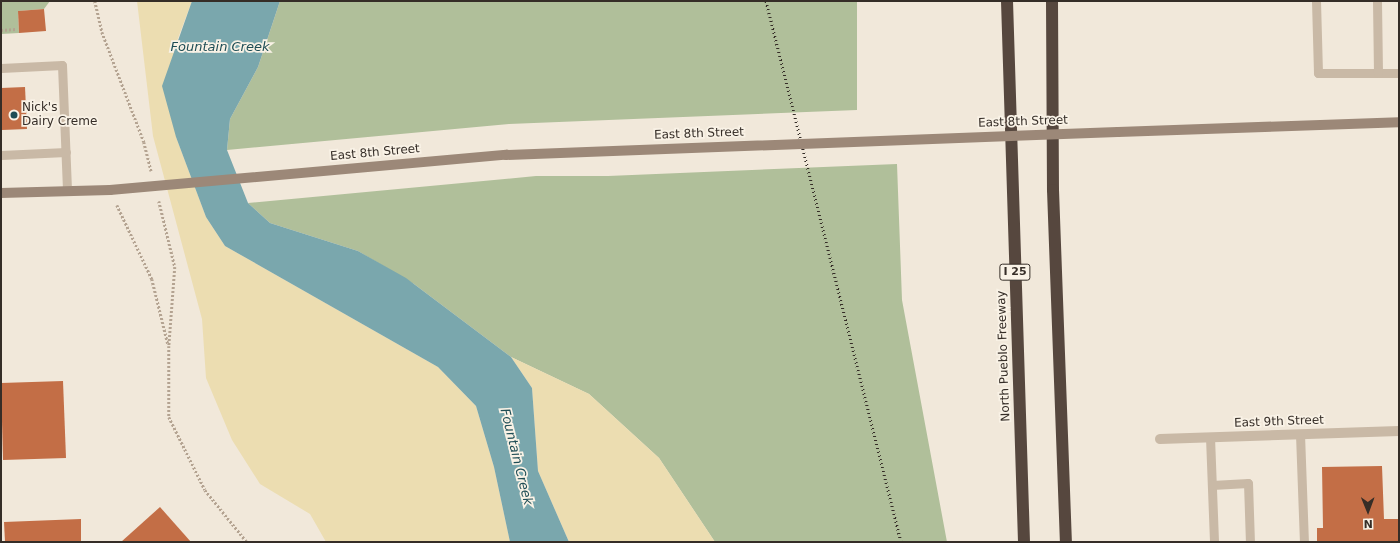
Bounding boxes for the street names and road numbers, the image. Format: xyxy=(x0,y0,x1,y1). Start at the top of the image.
street label: East 8th Street xyxy=(978,113,1068,131)
street label: East 8th Street xyxy=(654,125,744,143)
street label: East 8th Street xyxy=(330,142,420,164)
road number: I 25 xyxy=(999,263,1031,281)
street label: North Pueblo Freeway xyxy=(995,290,1013,422)
street label: East 9th Street xyxy=(1234,413,1324,431)

